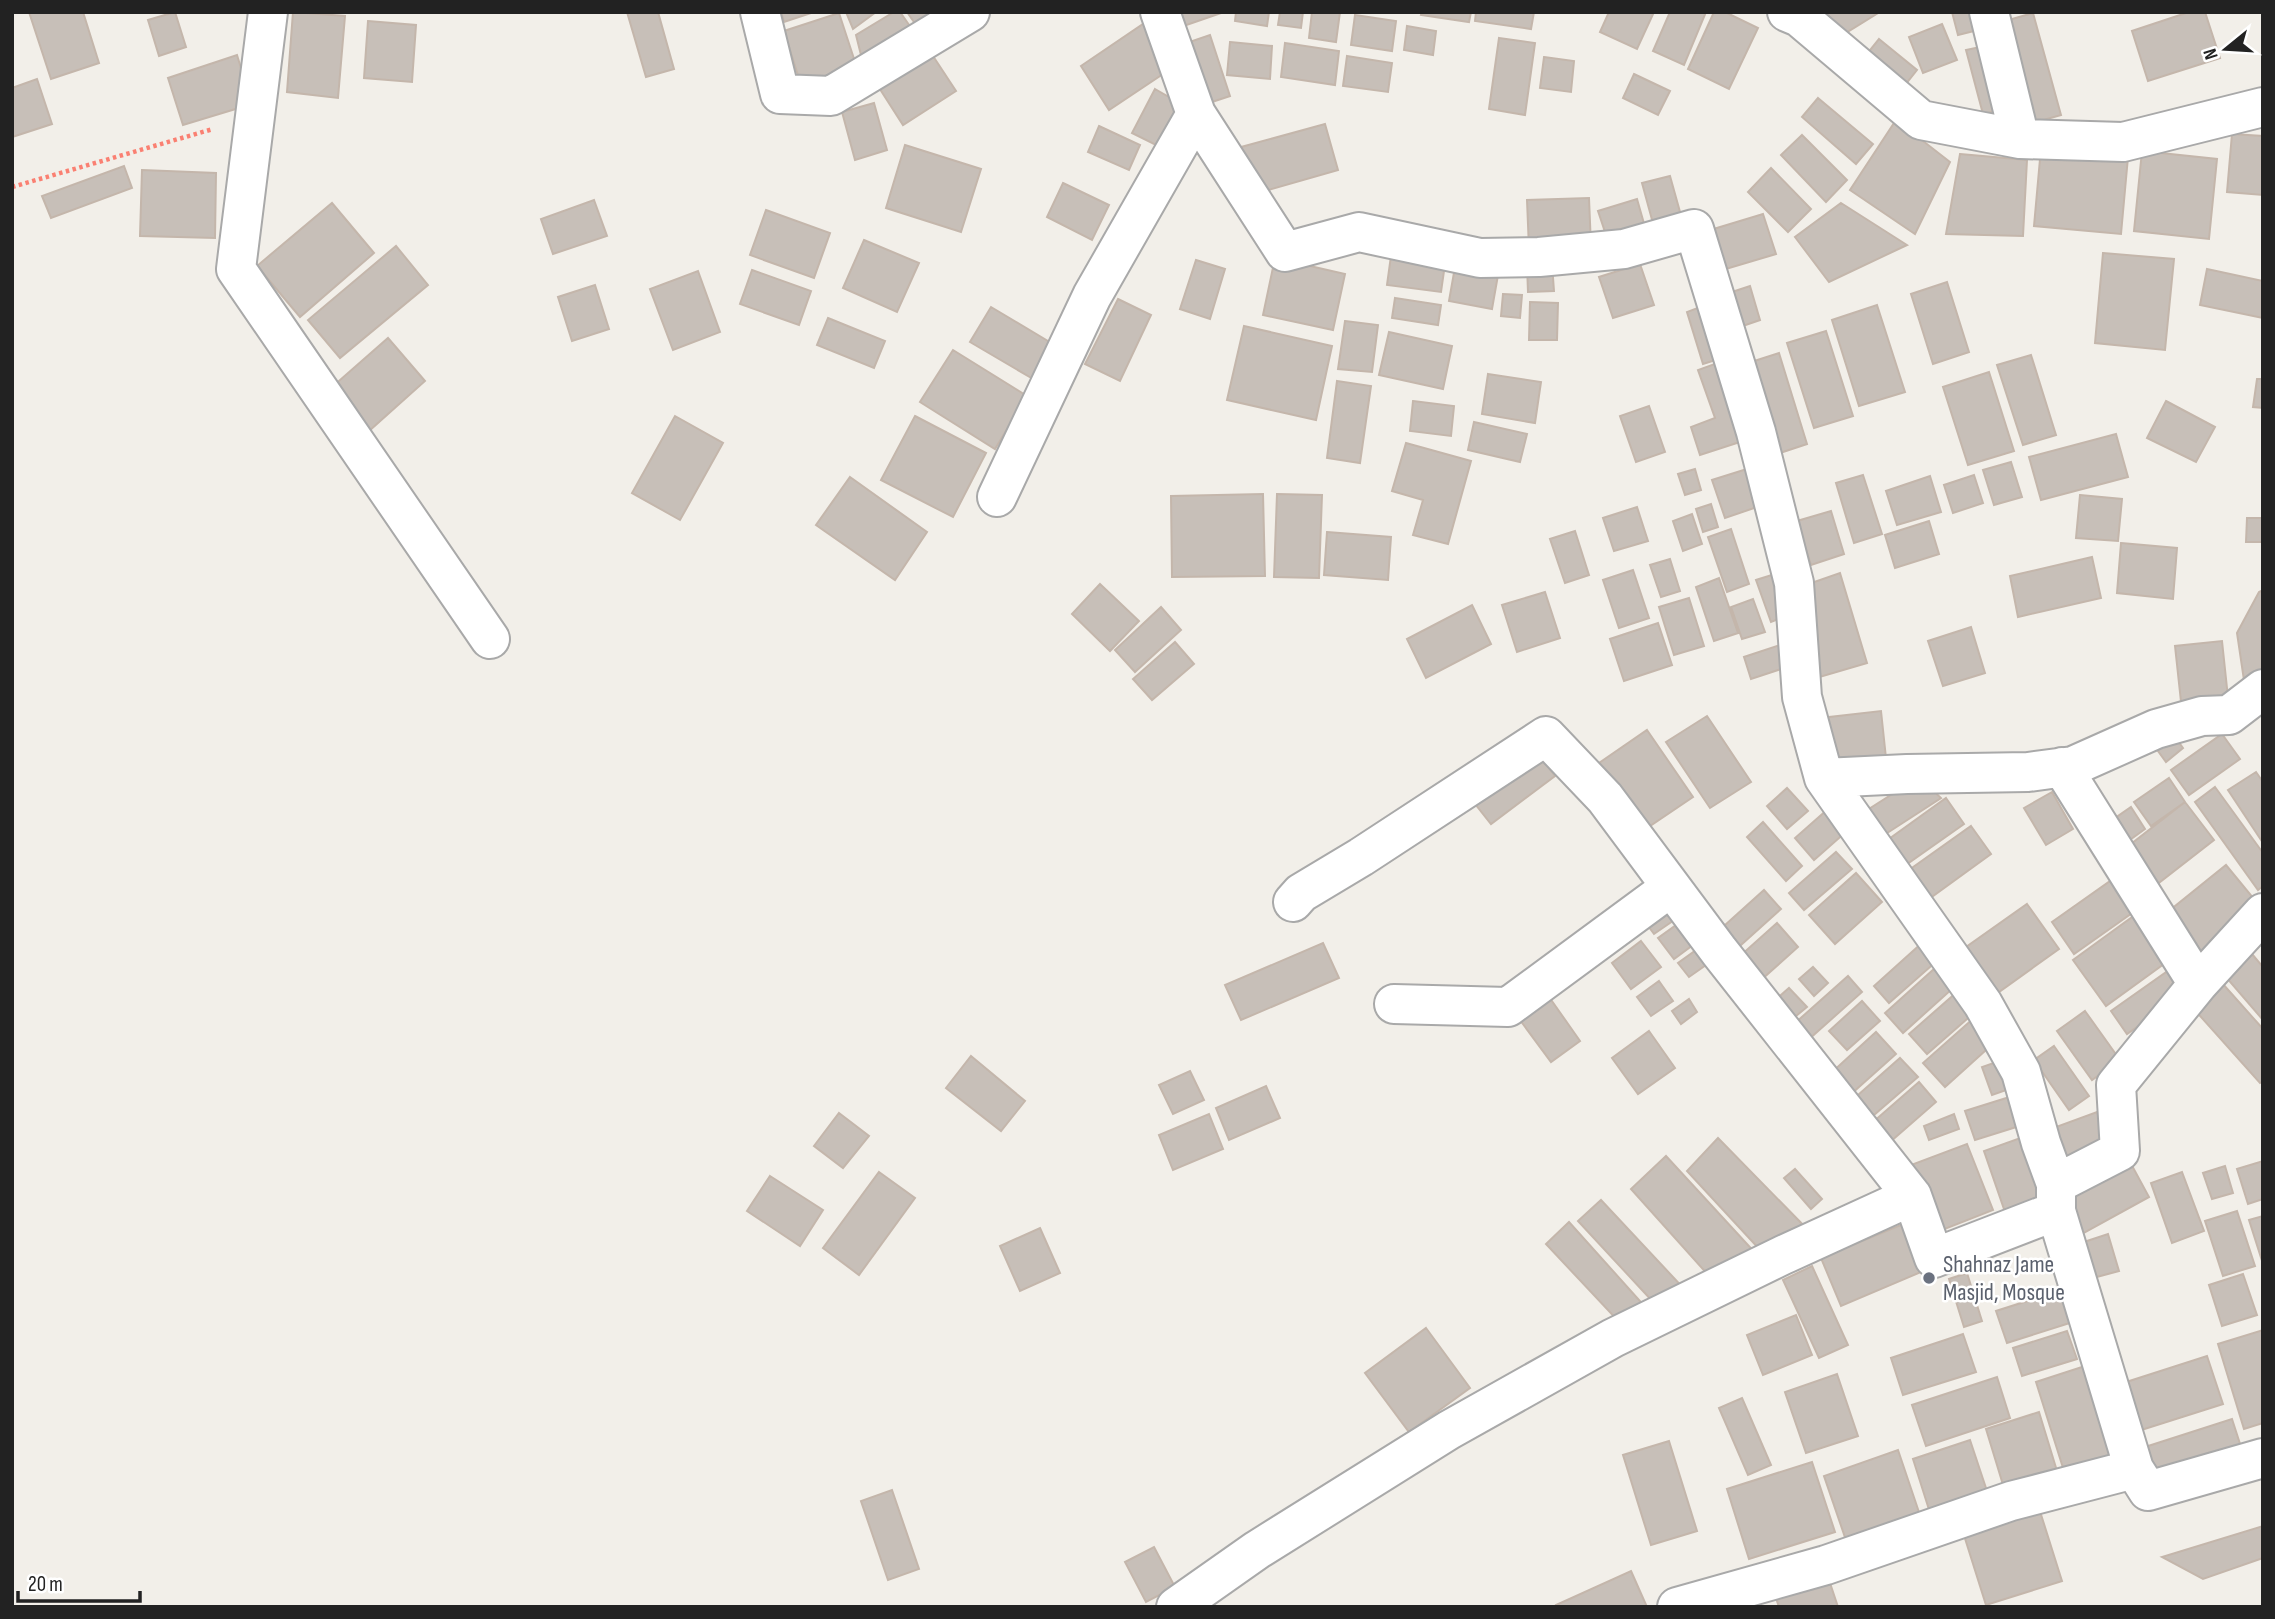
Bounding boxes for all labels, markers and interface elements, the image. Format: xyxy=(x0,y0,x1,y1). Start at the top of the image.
north arrow xyxy=(2191,14,2261,84)
text: N xyxy=(2199,45,2224,62)
place label: Shahnaz Jame Masjid, Mosque xyxy=(1943,1250,2065,1307)
marker: Shahnaz Jame Masjid, Mosque xyxy=(1921,1270,1937,1286)
scale bar xyxy=(18,1560,140,1604)
text: 20 m xyxy=(28,1572,63,1597)

